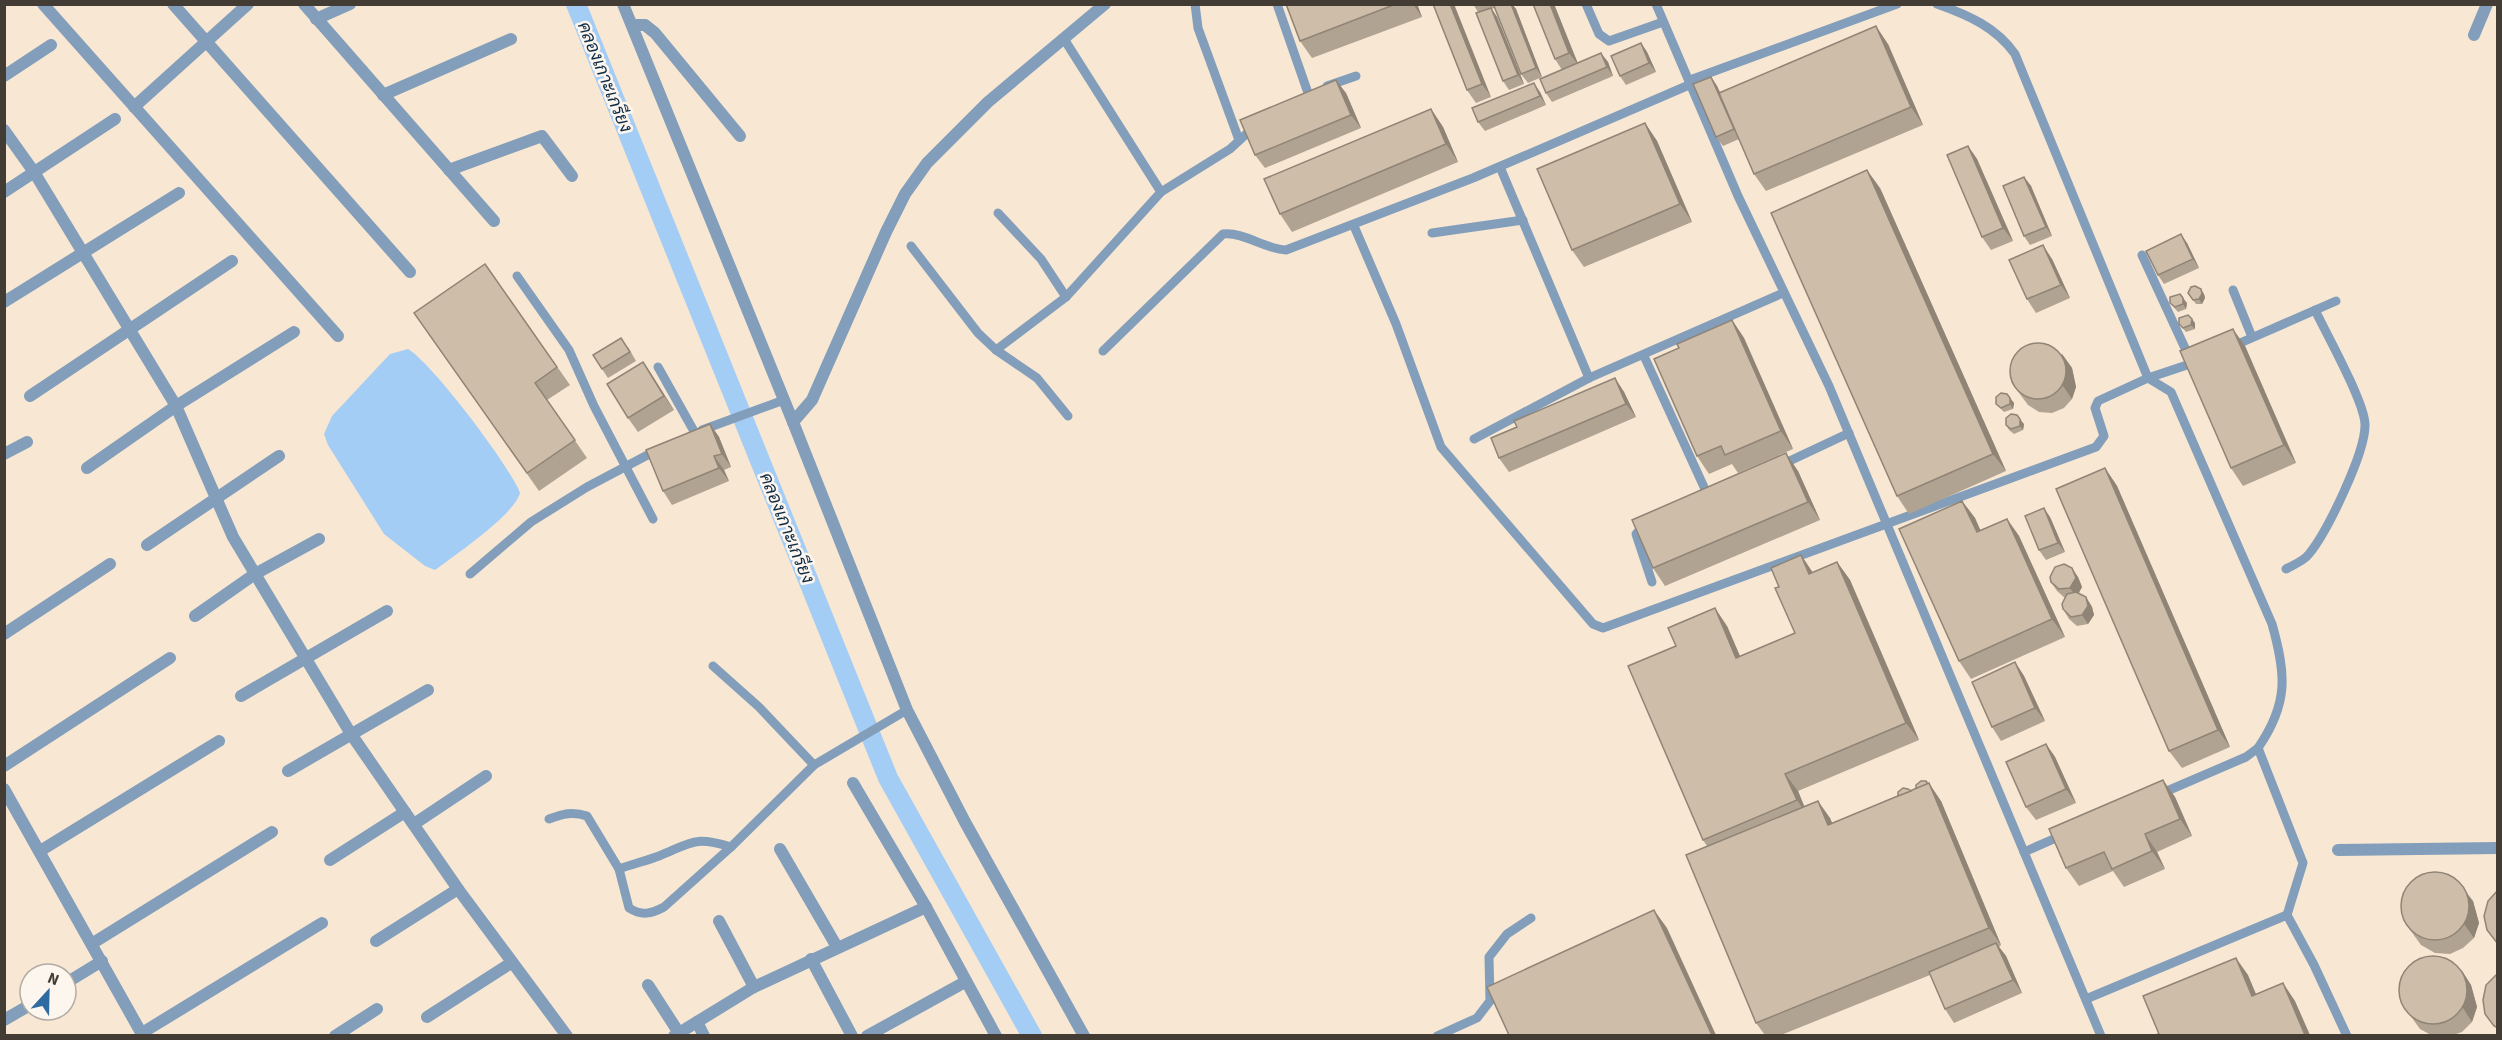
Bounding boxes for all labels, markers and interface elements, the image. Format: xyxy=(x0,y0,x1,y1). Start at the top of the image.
water label: คลองเกาะเกรียง xyxy=(571,18,639,136)
water label: คลองเกาะเกรียง xyxy=(753,469,821,587)
north arrow xyxy=(18,962,78,1022)
text: N xyxy=(44,967,62,991)

